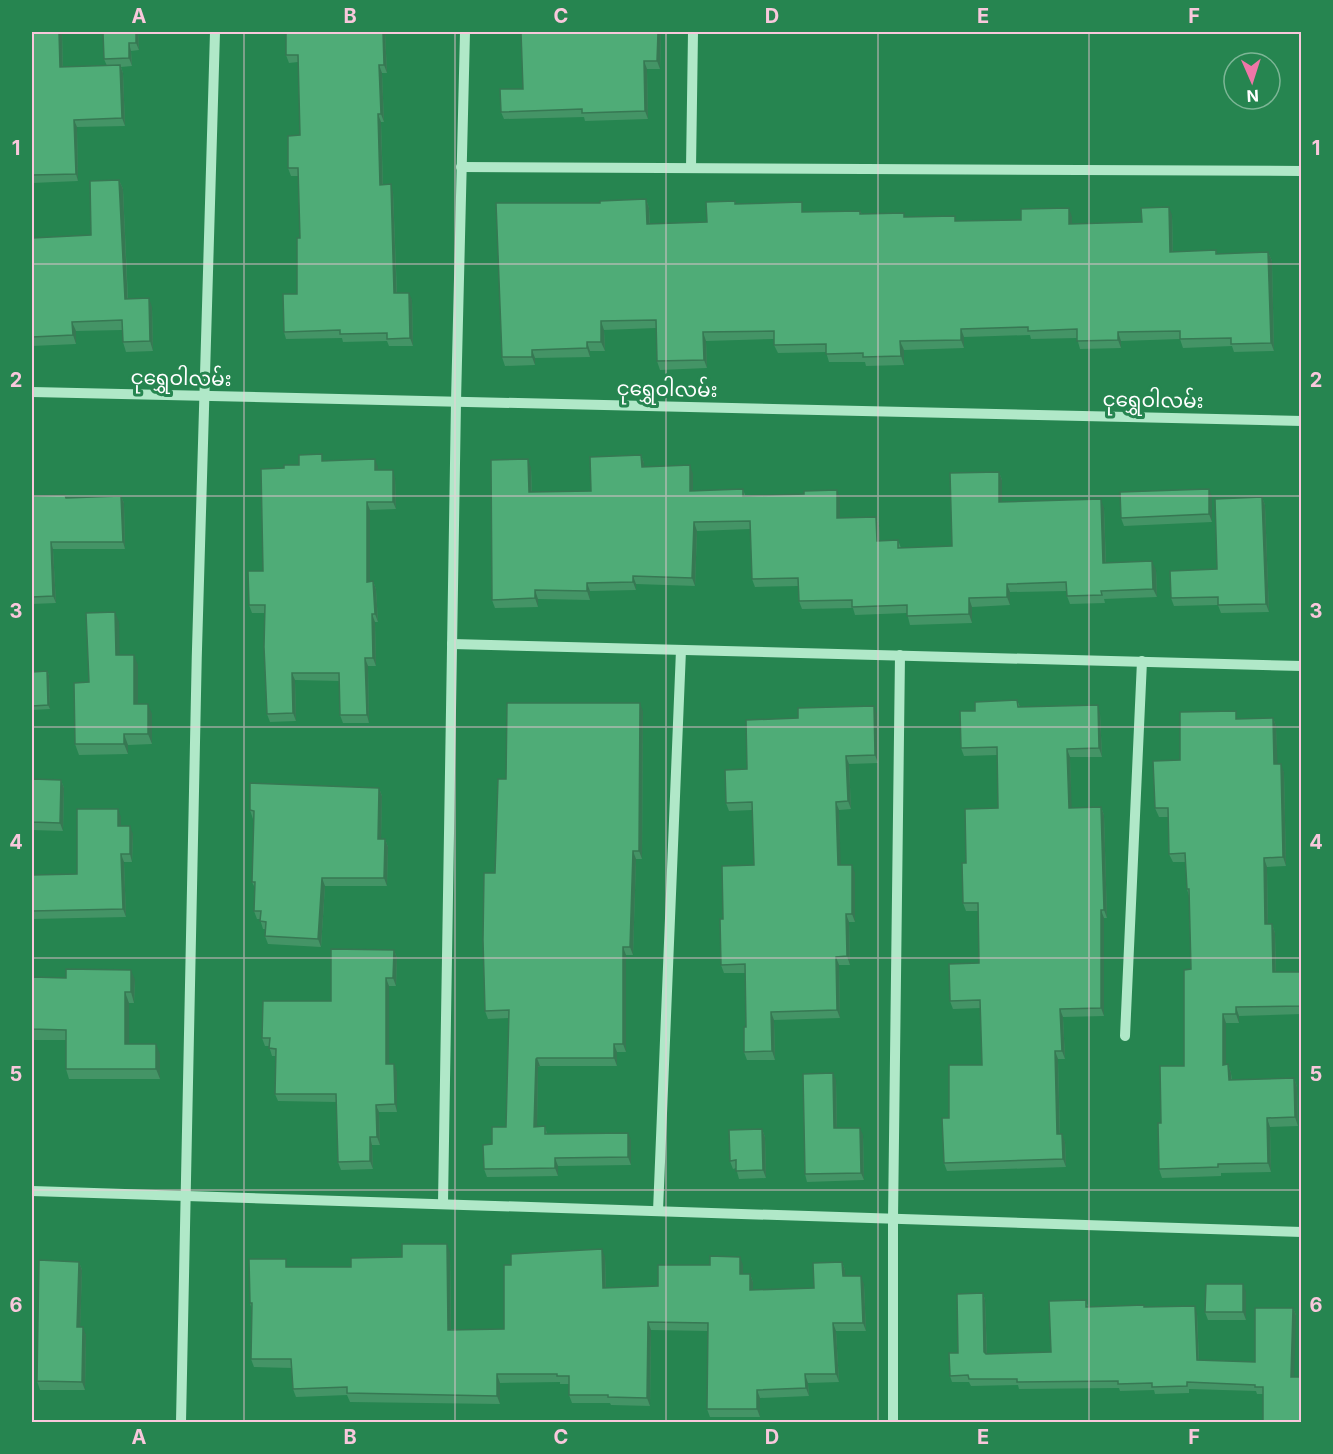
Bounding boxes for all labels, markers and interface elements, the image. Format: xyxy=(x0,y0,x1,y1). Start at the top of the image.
text: A xyxy=(132,4,147,28)
text: B xyxy=(343,4,357,28)
text: C xyxy=(554,4,568,28)
text: D xyxy=(765,4,779,28)
text: E xyxy=(977,4,989,28)
text: F xyxy=(1188,4,1200,28)
north arrow xyxy=(1222,51,1282,111)
text: N xyxy=(1246,86,1259,106)
text: 1 xyxy=(12,136,20,160)
text: 1 xyxy=(1312,136,1320,160)
street label: ငုရွှေဝါလမ်း xyxy=(130,363,232,396)
text: 2 xyxy=(10,368,22,392)
text: 2 xyxy=(1310,368,1322,392)
street label: ငုရွှေဝါလမ်း xyxy=(616,374,718,407)
street label: ငုရွှေဝါလမ်း xyxy=(1102,385,1204,418)
text: 3 xyxy=(10,599,22,623)
text: 3 xyxy=(1310,599,1322,623)
text: 4 xyxy=(9,830,23,854)
text: 4 xyxy=(1309,830,1323,854)
text: 5 xyxy=(10,1062,22,1086)
text: 5 xyxy=(1310,1062,1322,1086)
text: 6 xyxy=(10,1293,23,1317)
text: 6 xyxy=(1310,1293,1323,1317)
text: A xyxy=(132,1425,147,1449)
text: B xyxy=(343,1425,357,1449)
text: C xyxy=(554,1425,568,1449)
text: D xyxy=(765,1425,779,1449)
text: E xyxy=(977,1425,989,1449)
text: F xyxy=(1188,1425,1200,1449)

